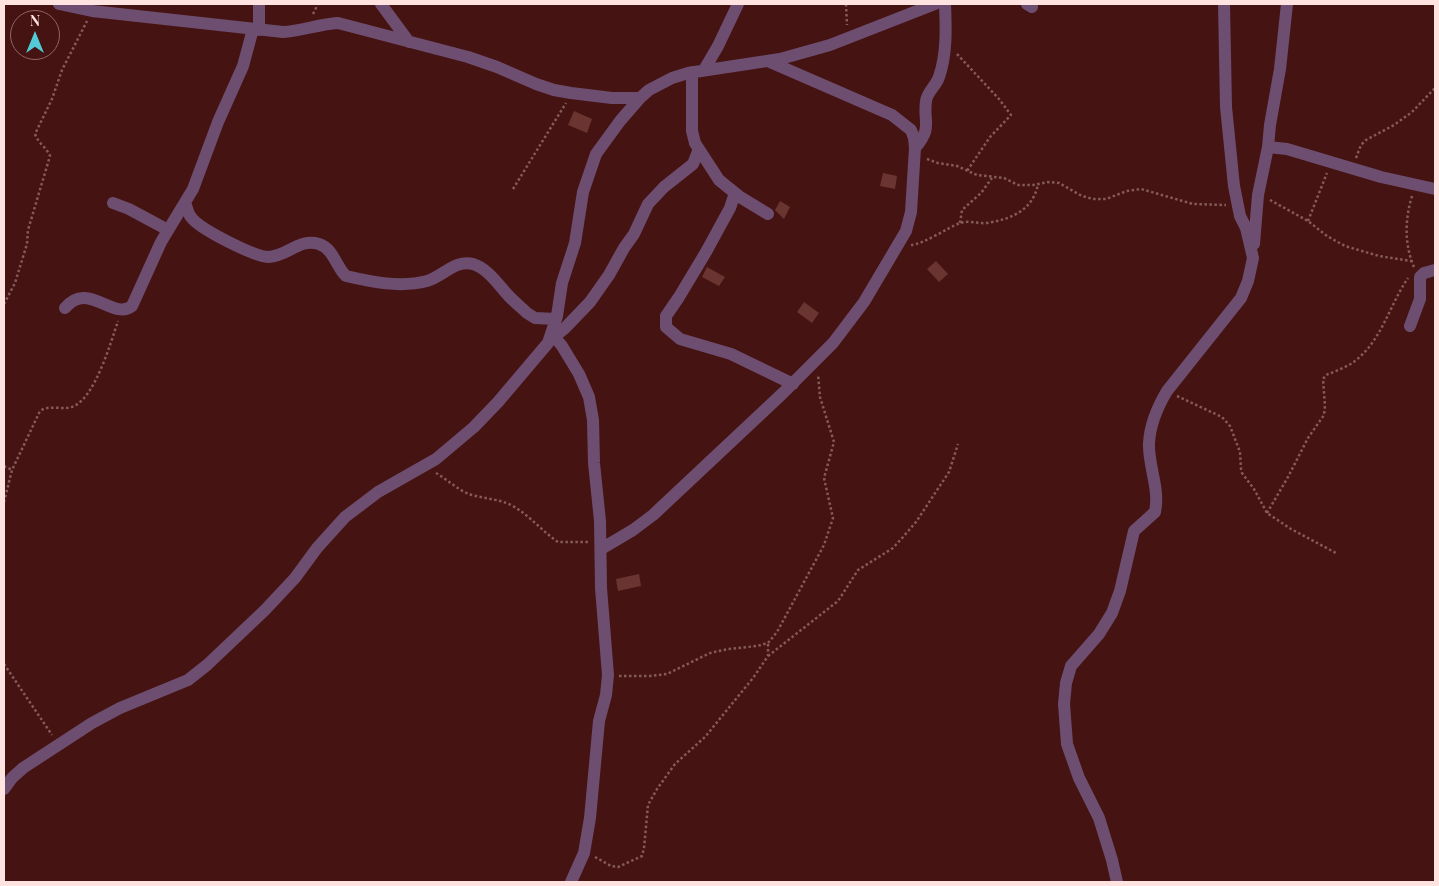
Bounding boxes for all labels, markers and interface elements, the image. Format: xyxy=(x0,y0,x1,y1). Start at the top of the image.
north arrow xyxy=(10,10,60,60)
text: N xyxy=(30,11,40,30)

